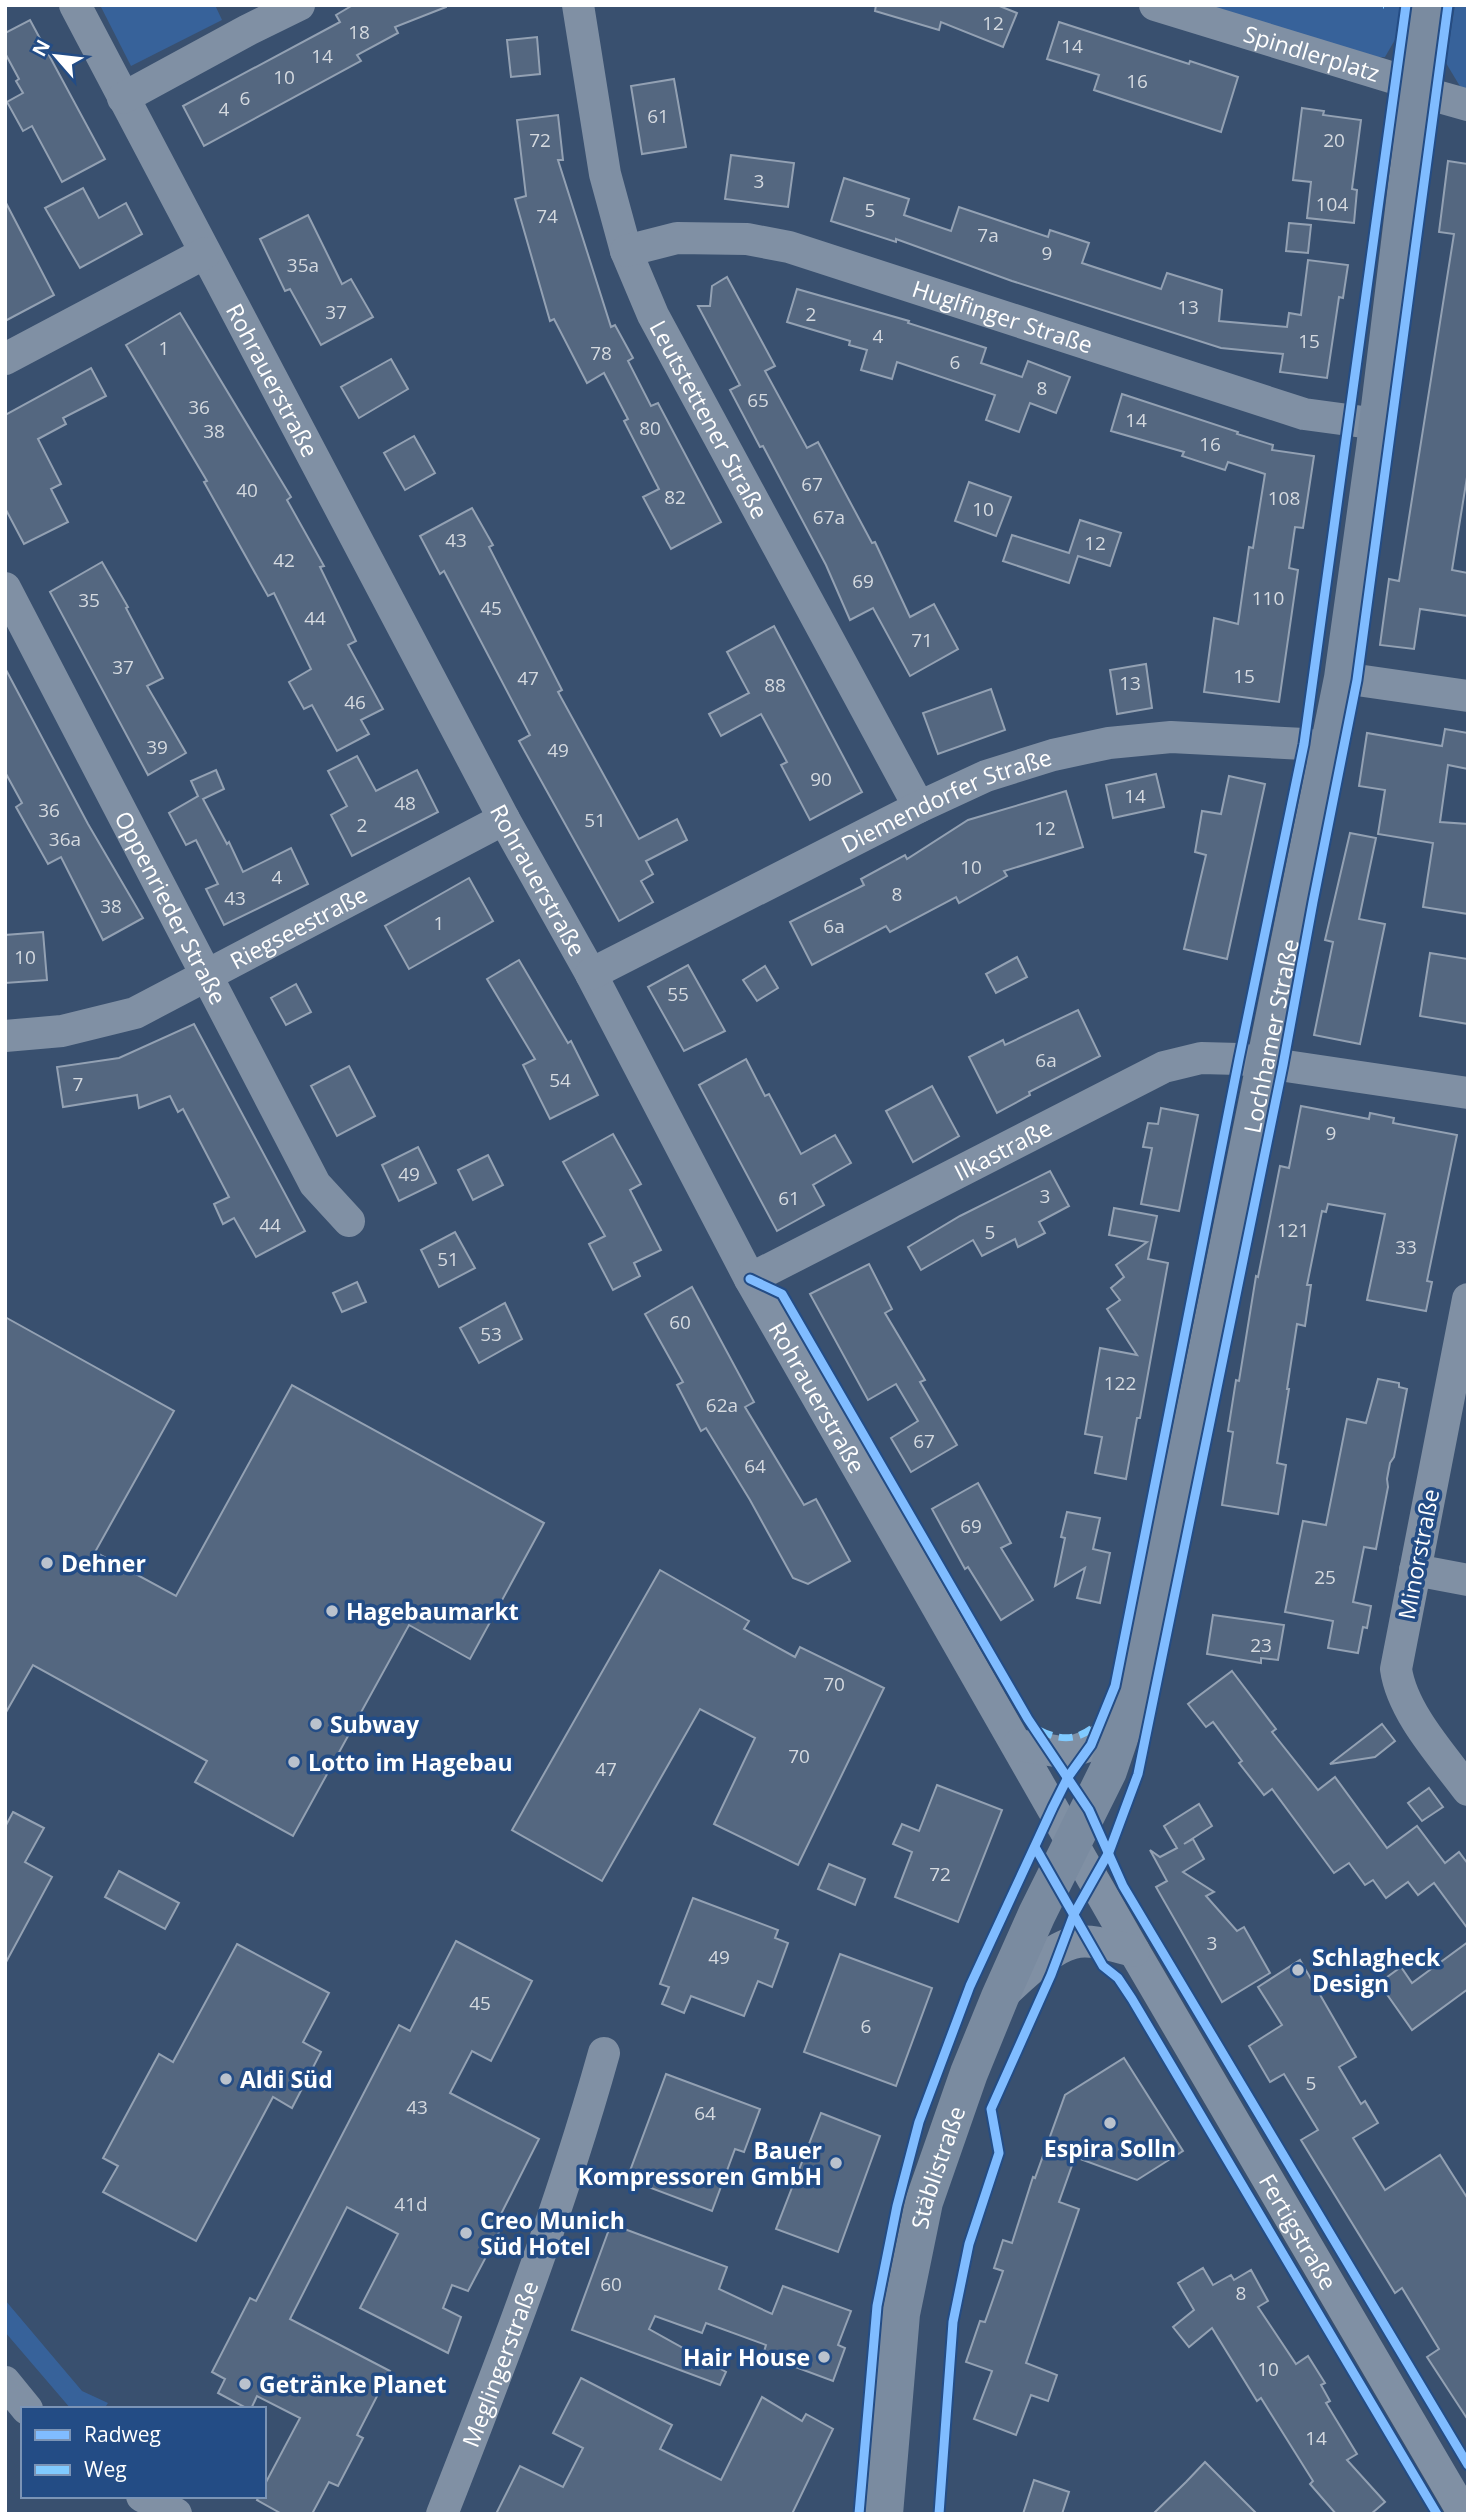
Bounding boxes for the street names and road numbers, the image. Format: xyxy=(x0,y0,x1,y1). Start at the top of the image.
street label: Spindlerplatz xyxy=(1240,17,1384,89)
street label: Huglfinger Straße xyxy=(908,272,1097,361)
street label: Rohrauerstraße xyxy=(219,298,326,462)
street label: Leutstettener Straße xyxy=(643,314,776,524)
street label: Diemendorfer Straße xyxy=(835,740,1056,860)
street label: Rohrauerstraße xyxy=(483,798,594,962)
street label: Oppenrieder Straße xyxy=(108,805,235,1010)
street label: Riegseestraße xyxy=(224,878,373,976)
street label: Lochhamer Straße xyxy=(1236,936,1306,1136)
street label: Ilkastraße xyxy=(948,1111,1057,1188)
street label: Rohrauerstraße xyxy=(762,1316,873,1479)
street label: Minorstraße xyxy=(1390,1486,1446,1622)
street label: Stäblistraße xyxy=(903,2101,972,2232)
street label: Fertigstraße xyxy=(1252,2168,1345,2295)
street label: Meglingerstraße xyxy=(454,2276,545,2451)

